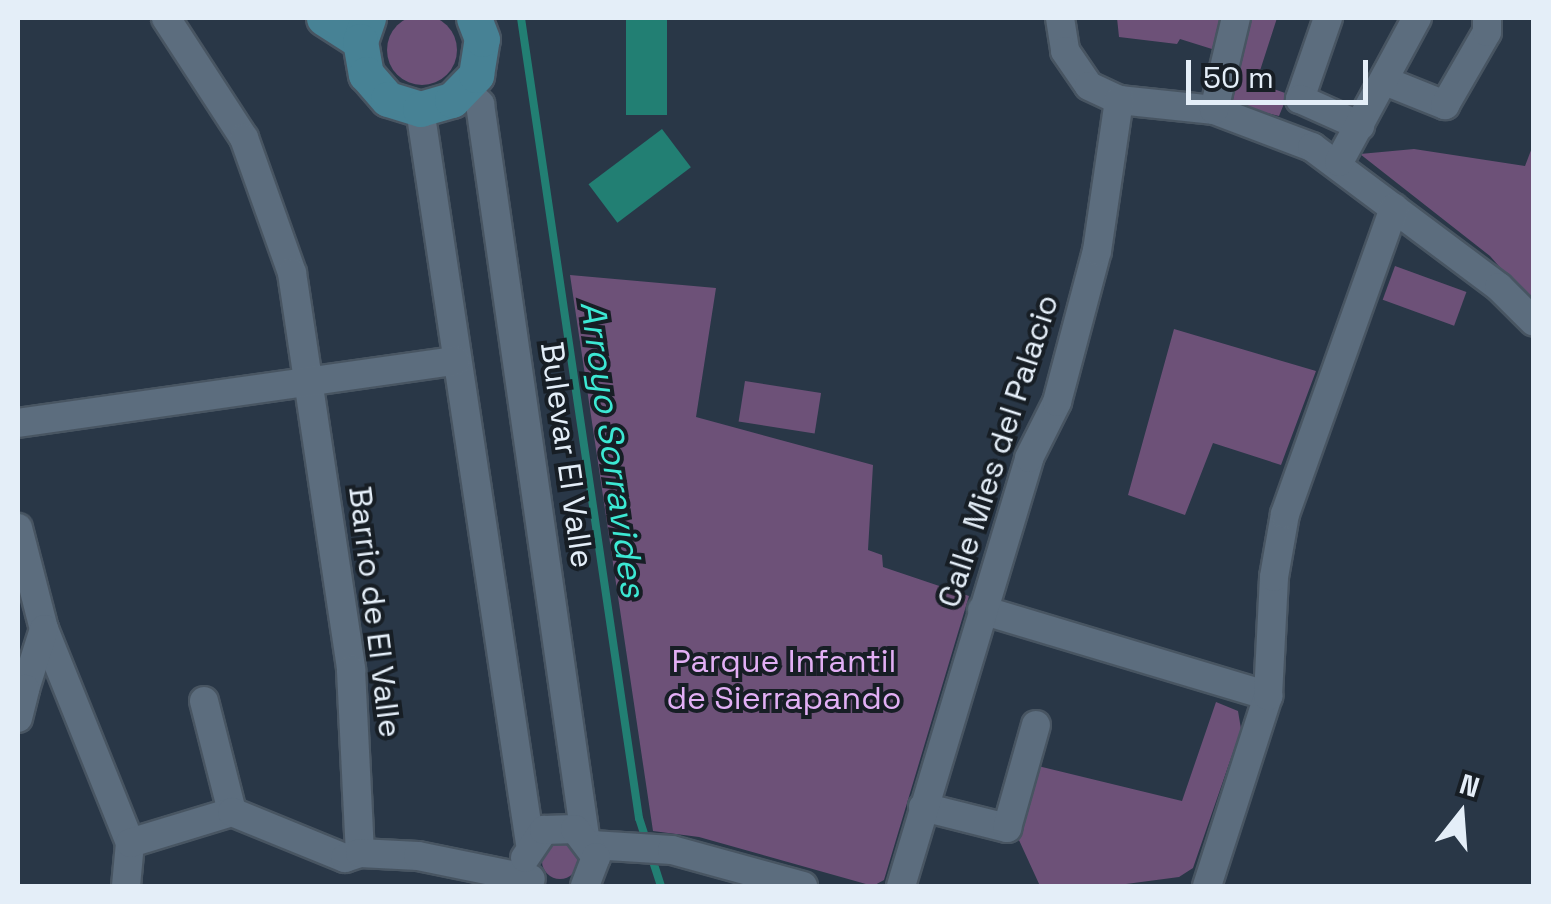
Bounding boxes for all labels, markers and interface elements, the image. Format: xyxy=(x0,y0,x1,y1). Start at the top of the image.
scale bar xyxy=(1191,40,1374,102)
text: 50 m xyxy=(1203,58,1274,97)
street label: Calle Mies del Palacio xyxy=(929,290,1067,612)
water label: Arroyo Sorravides xyxy=(571,298,655,600)
street label: Bulevar El Valle xyxy=(532,339,602,571)
street label: Barrio de El Valle xyxy=(341,484,409,740)
park label: Parque Infantil de Sierrapando xyxy=(666,643,902,718)
north arrow xyxy=(1411,764,1511,864)
text: N xyxy=(1456,765,1484,805)

